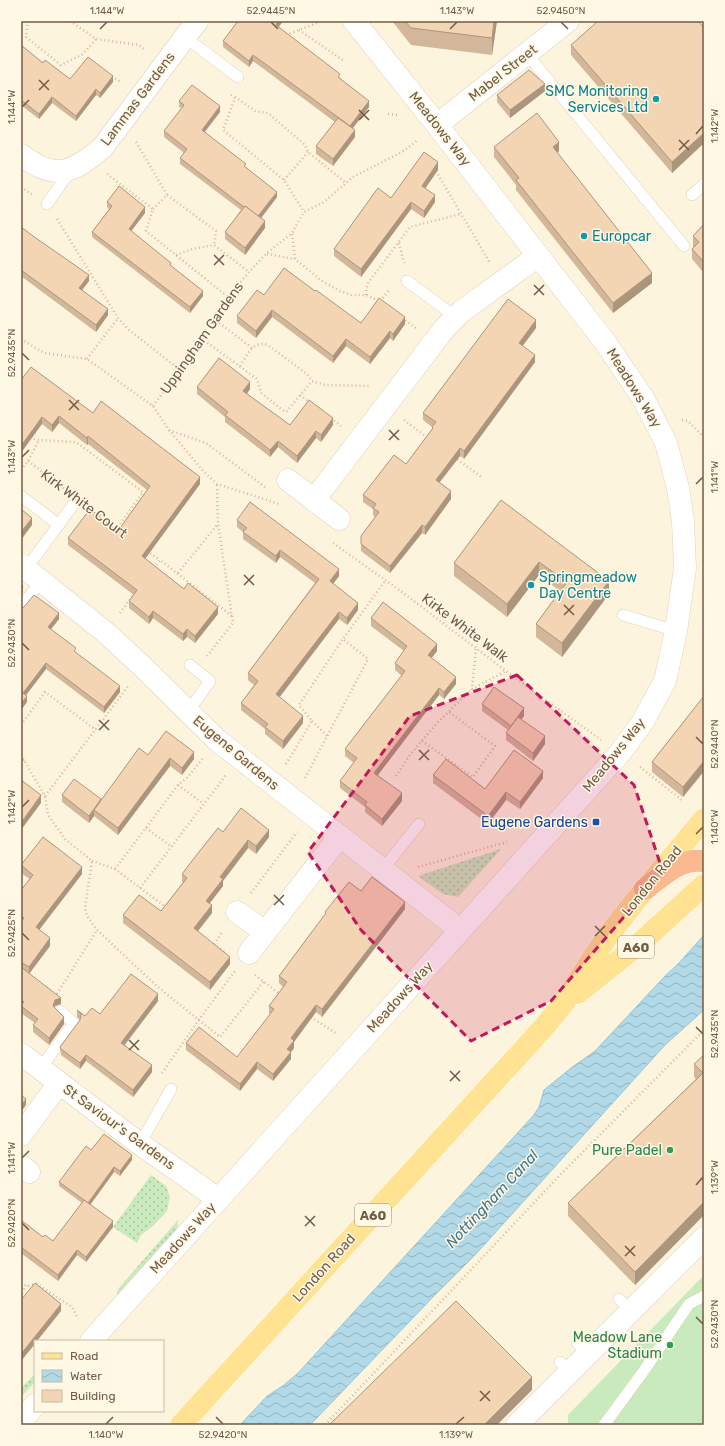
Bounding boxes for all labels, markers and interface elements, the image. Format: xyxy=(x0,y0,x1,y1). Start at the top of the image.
text: 1.144°W xyxy=(90,5,124,17)
text: 52.9445°N xyxy=(247,5,295,17)
text: 1.143°W xyxy=(440,5,474,17)
text: 52.9450°N xyxy=(537,5,586,17)
street label: Mabel Street xyxy=(465,41,541,105)
street label: Lammas Gardens xyxy=(97,49,179,149)
place label: SMC Monitoring Services Ltd xyxy=(545,83,648,116)
street label: Meadows Way xyxy=(405,88,475,170)
text: 1.144°W xyxy=(6,90,18,124)
marker: SMC Monitoring Services Ltd xyxy=(651,94,661,104)
text: 1.142°W xyxy=(709,109,721,143)
place label: Europcar xyxy=(592,228,652,245)
marker: Europcar xyxy=(579,231,589,241)
street label: Uppingham Gardens xyxy=(157,279,247,397)
text: 52.9435°N xyxy=(6,329,18,377)
street label: Meadows Way xyxy=(603,345,665,431)
text: 1.143°W xyxy=(6,440,18,474)
text: 1.141°W xyxy=(709,461,721,493)
street label: Kirk White Court xyxy=(37,466,131,542)
place label: Springmeadow Day Centre xyxy=(539,569,637,602)
marker: Springmeadow Day Centre xyxy=(526,580,536,590)
street label: Kirke White Walk xyxy=(418,590,512,667)
text: 52.9430°N xyxy=(6,618,18,668)
street label: Eugene Gardens xyxy=(190,712,282,794)
street label: Meadows Way xyxy=(579,714,649,795)
text: 52.9440°N xyxy=(709,719,721,769)
text: 1.142°W xyxy=(6,790,18,824)
text: 1.140°W xyxy=(709,810,721,844)
place label: Eugene Gardens xyxy=(481,814,588,831)
marker: Eugene Gardens xyxy=(591,817,601,827)
street label: London Road xyxy=(618,842,686,920)
text: 52.9425°N xyxy=(6,909,18,957)
road number: A60 xyxy=(618,936,654,958)
street label: Meadows Way xyxy=(363,958,437,1036)
text: 52.9435°N xyxy=(709,1010,721,1058)
street label: St Saviour's Gardens xyxy=(60,1081,178,1173)
text: 1.141°W xyxy=(6,1142,18,1174)
place label: Pure Padel xyxy=(592,1142,662,1159)
marker: Pure Padel xyxy=(665,1145,675,1155)
water label: Nottingham Canal xyxy=(442,1146,542,1252)
text: 1.139°W xyxy=(709,1160,721,1194)
text: 52.9420°N xyxy=(6,1198,18,1247)
street label: Meadows Way xyxy=(146,1199,220,1277)
road number: A60 xyxy=(355,1204,391,1226)
street label: London Road xyxy=(289,1230,359,1306)
text: 52.9430°N xyxy=(709,1299,721,1349)
place label: Meadow Lane Stadium xyxy=(573,1329,662,1362)
legend xyxy=(34,1340,164,1412)
marker: Meadow Lane Stadium xyxy=(665,1340,675,1350)
text: Road xyxy=(70,1349,98,1363)
text: Water xyxy=(70,1369,102,1383)
text: Building xyxy=(70,1389,116,1403)
text: 1.140°W xyxy=(89,1429,123,1441)
text: 52.9420°N xyxy=(199,1429,248,1441)
text: 1.139°W xyxy=(439,1429,473,1441)

